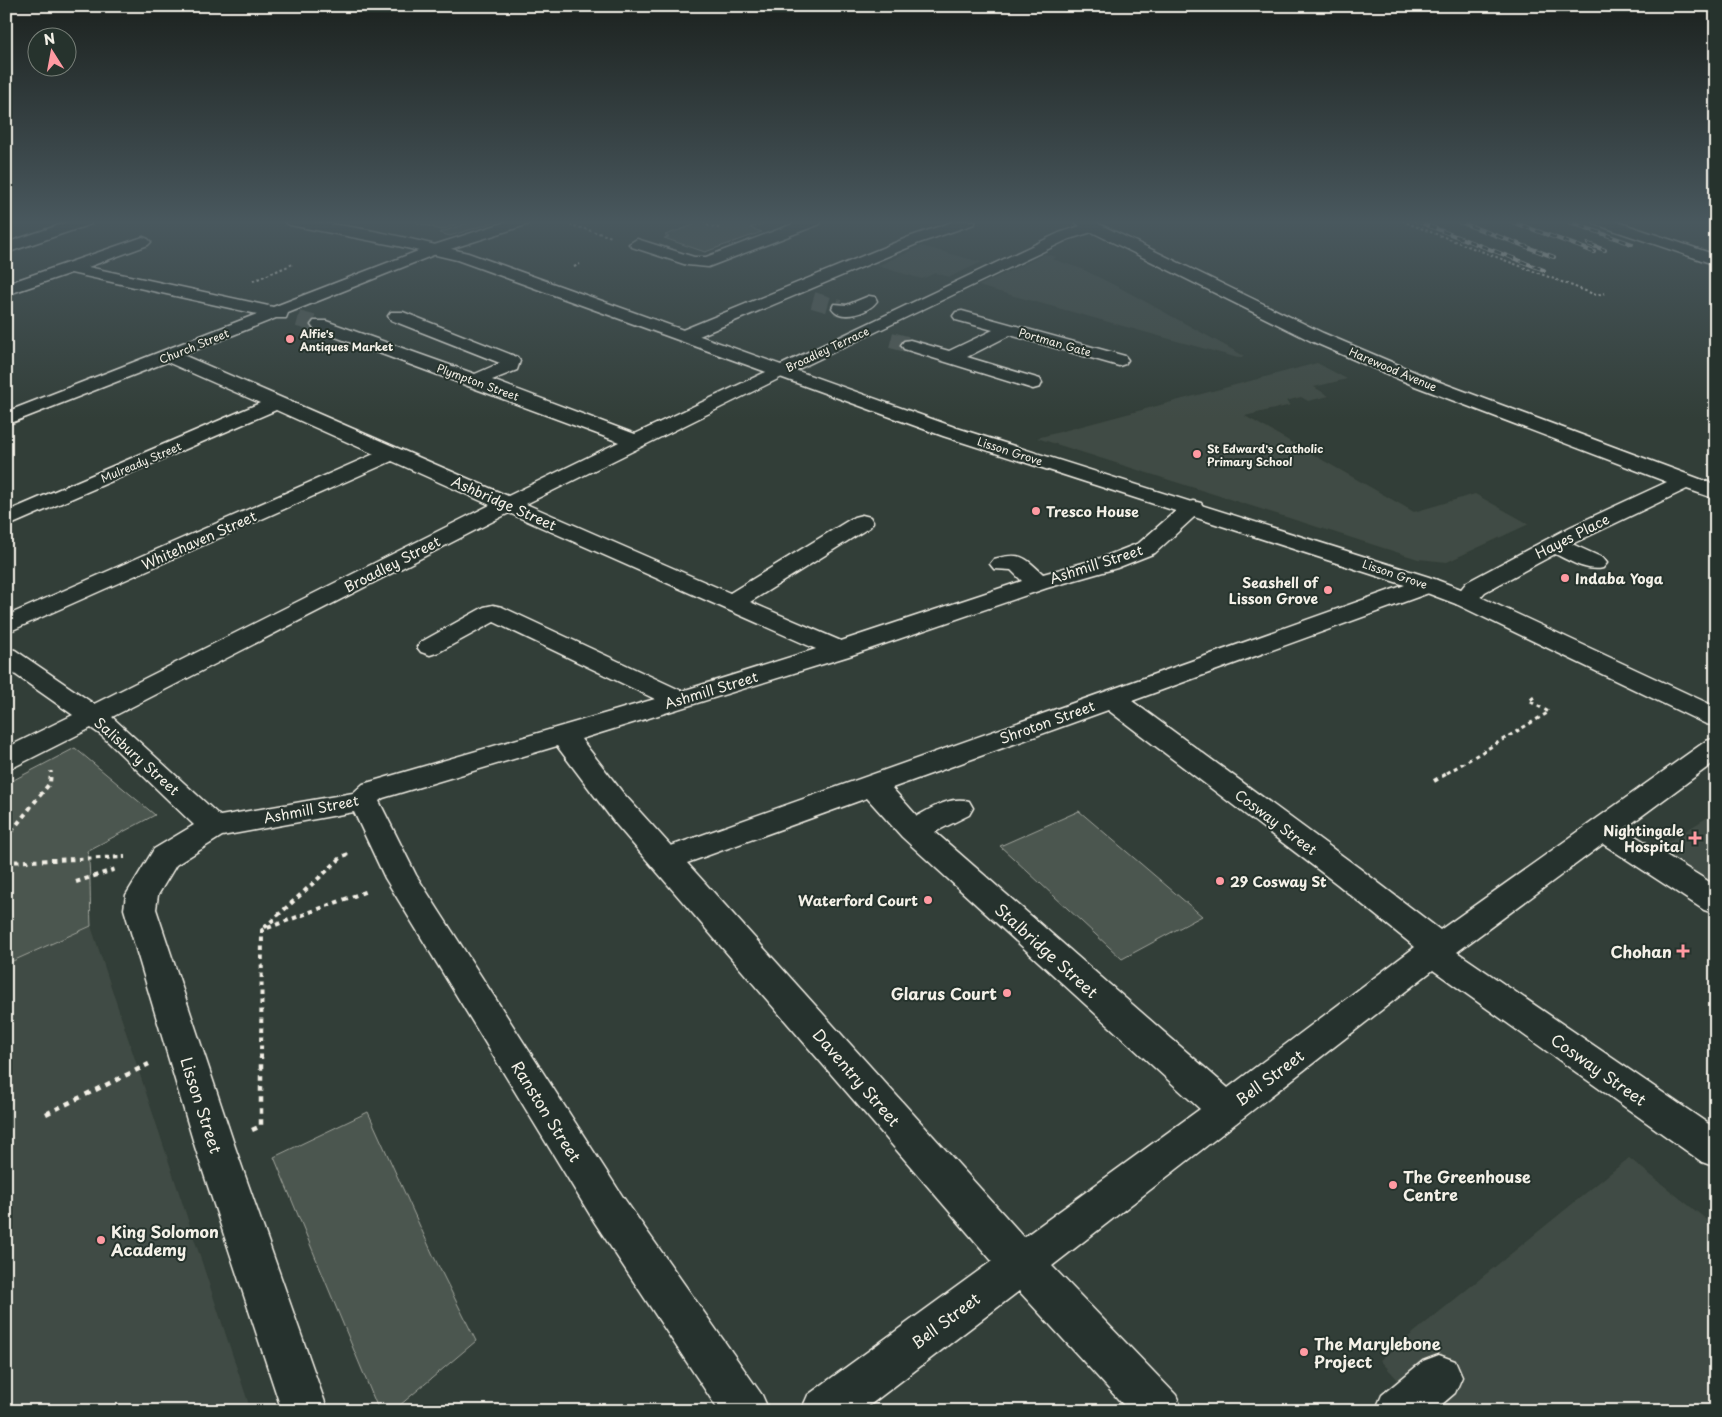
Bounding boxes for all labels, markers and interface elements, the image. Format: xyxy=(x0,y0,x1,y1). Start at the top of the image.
text: N xyxy=(42,27,57,50)
north arrow xyxy=(28,28,78,78)
street label: Broadley Terrace xyxy=(782,322,872,376)
street label: Church Street xyxy=(156,324,232,368)
street label: Portman Gate xyxy=(1017,324,1093,360)
place label: Alfie's Antiques Market xyxy=(300,325,393,355)
marker: Alfie's Antiques Market xyxy=(284,333,296,345)
street label: Harewood Avenue xyxy=(1346,343,1440,395)
street label: Plympton Street xyxy=(434,359,522,405)
street label: Lisson Grove xyxy=(975,432,1045,470)
street label: Mulready Street xyxy=(98,437,184,487)
place label: St Edward's Catholic Primary School xyxy=(1207,440,1323,470)
marker: St Edward's Catholic Primary School xyxy=(1191,448,1203,460)
street label: Ashbridge Street xyxy=(448,470,560,536)
place label: Tresco House xyxy=(1046,501,1139,522)
street label: Whitehaven Street xyxy=(138,505,260,575)
marker: Tresco House xyxy=(1030,505,1042,517)
street label: Hayes Place xyxy=(1531,508,1613,564)
street label: Broadley Street xyxy=(340,531,444,597)
street label: Ashmill Street xyxy=(1047,539,1146,589)
street label: Lisson Grove xyxy=(1360,555,1430,593)
place label: Indaba Yoga xyxy=(1575,568,1664,589)
place label: Seashell of Lisson Grove xyxy=(1229,572,1319,609)
marker: Indaba Yoga xyxy=(1559,572,1571,584)
marker: Seashell of Lisson Grove xyxy=(1322,584,1334,596)
street label: Ashmill Street xyxy=(662,666,761,714)
street label: Shroton Street xyxy=(996,695,1098,749)
street label: Salisbury Street xyxy=(90,712,184,800)
street label: Cosway Street xyxy=(1231,784,1322,860)
street label: Ashmill Street xyxy=(262,789,361,829)
place label: Nightingale Hospital xyxy=(1603,820,1684,857)
marker: Nightingale Hospital xyxy=(1688,831,1702,845)
place label: 29 Cosway St xyxy=(1230,871,1327,892)
marker: 29 Cosway St xyxy=(1214,875,1226,887)
place label: Waterford Court xyxy=(798,890,918,911)
marker: Waterford Court xyxy=(922,894,934,906)
street label: Stalbridge Street xyxy=(990,897,1104,1003)
place label: Chohan xyxy=(1611,939,1672,963)
marker: Chohan xyxy=(1676,944,1690,958)
place label: Glarus Court xyxy=(891,981,997,1005)
marker: Glarus Court xyxy=(1001,987,1013,999)
street label: Daventry Street xyxy=(808,1023,906,1131)
street label: Cosway Street xyxy=(1546,1027,1652,1111)
street label: Bell Street xyxy=(1229,1043,1309,1111)
street label: Lisson Street xyxy=(175,1054,229,1157)
street label: Ranston Street xyxy=(506,1056,588,1167)
place label: The Greenhouse Centre xyxy=(1403,1164,1531,1206)
marker: The Greenhouse Centre xyxy=(1387,1179,1399,1191)
place label: King Solomon Academy xyxy=(110,1219,219,1261)
marker: King Solomon Academy xyxy=(95,1234,107,1246)
street label: Bell Street xyxy=(905,1286,985,1354)
place label: The Marylebone Project xyxy=(1314,1331,1441,1373)
marker: The Marylebone Project xyxy=(1298,1346,1310,1358)

